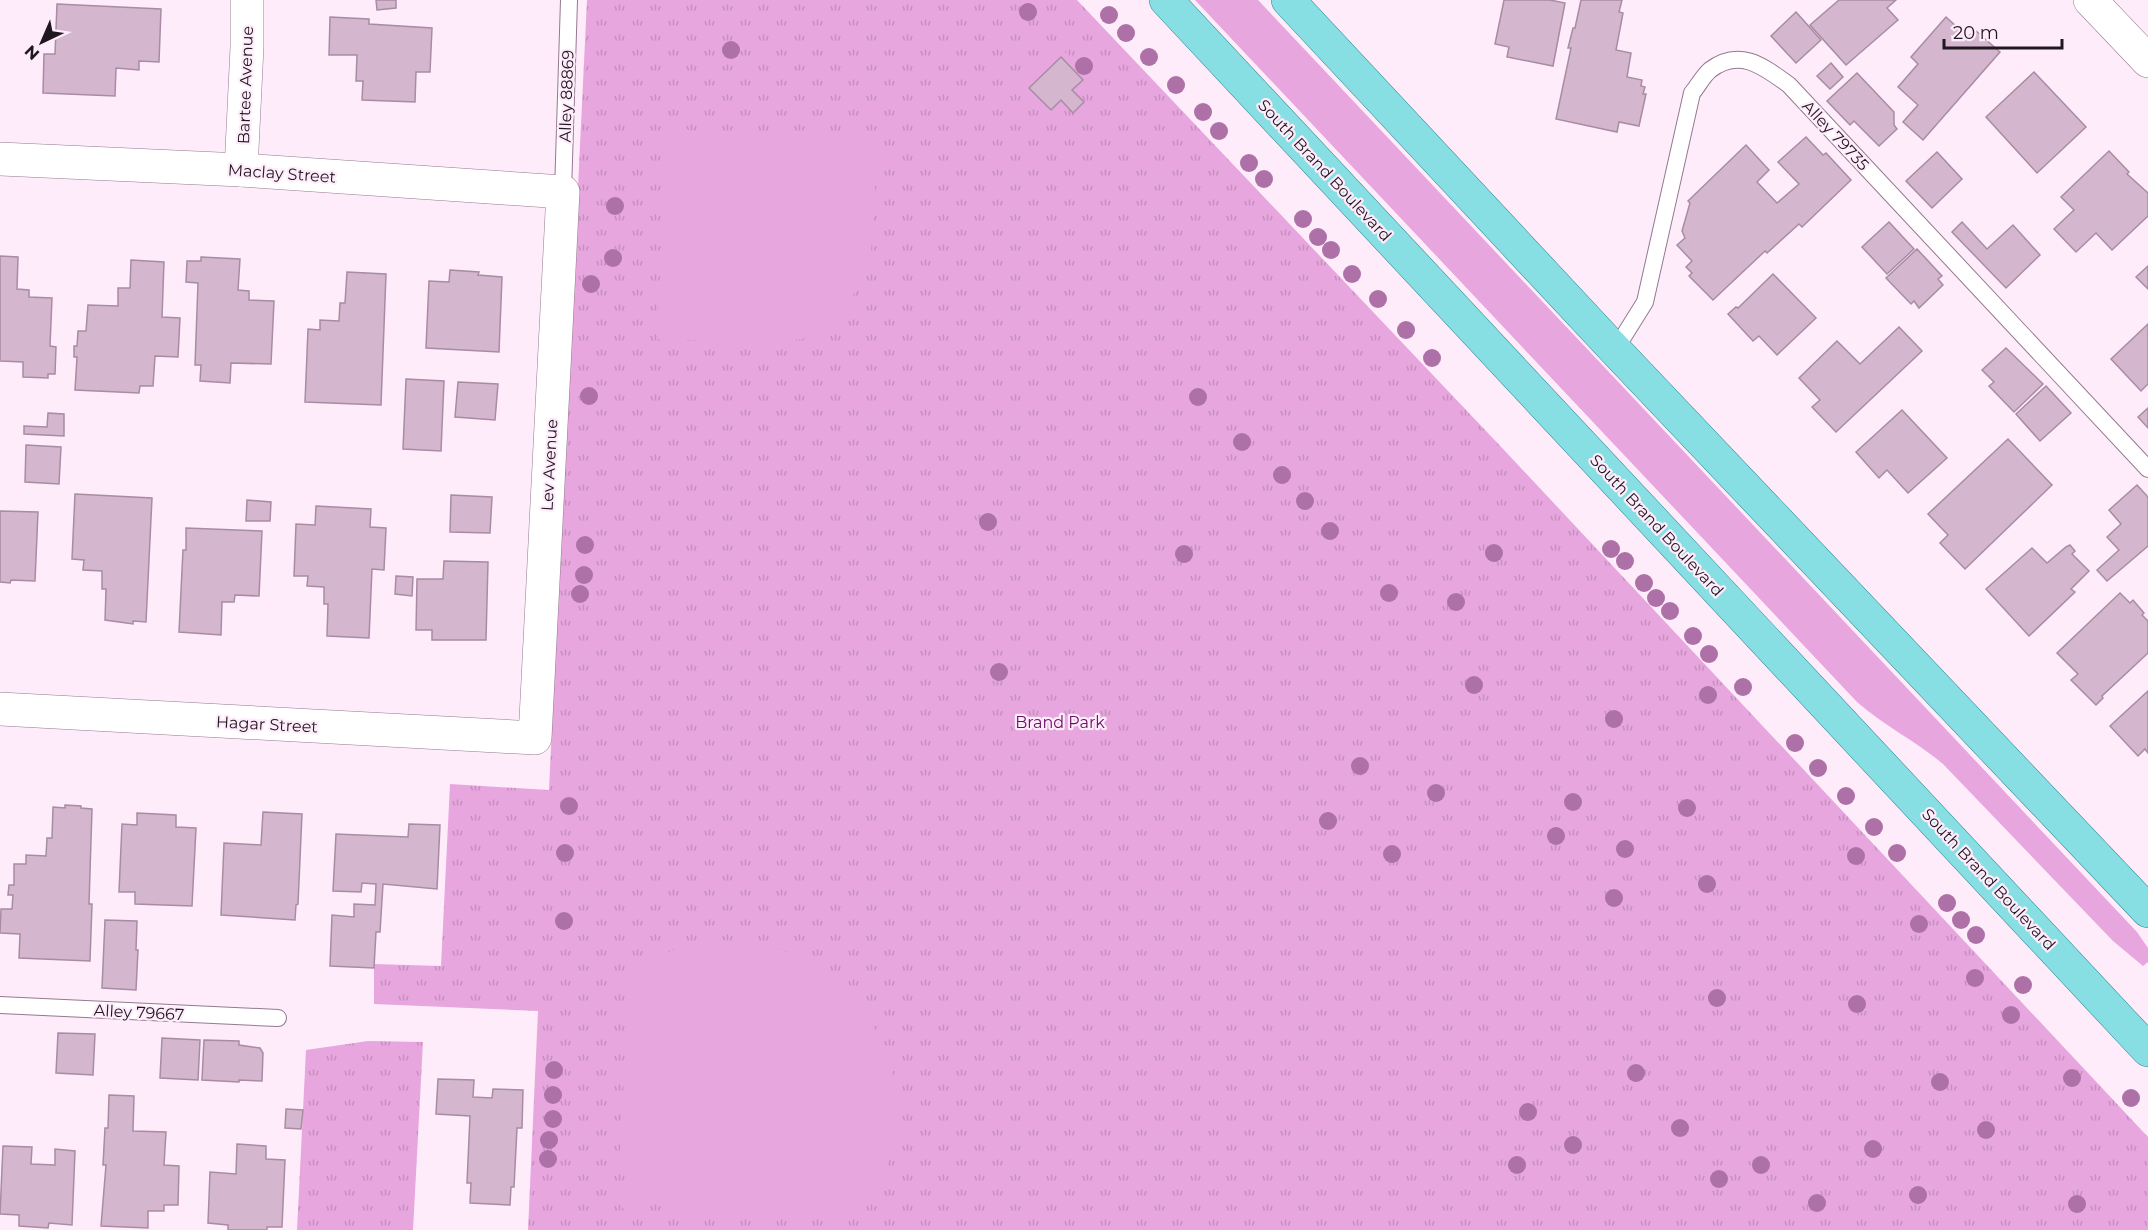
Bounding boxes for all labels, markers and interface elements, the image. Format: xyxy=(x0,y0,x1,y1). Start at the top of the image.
north arrow xyxy=(12,12,72,72)
scale bar xyxy=(1944,12,2062,50)
text: 20 m xyxy=(1953,22,1999,44)
street label: Bartee Avenue xyxy=(234,26,257,144)
text: N xyxy=(21,41,43,64)
street label: Alley 88869 xyxy=(555,49,578,143)
street label: South Brand Boulevard xyxy=(1254,96,1395,245)
street label: Alley 79735 xyxy=(1798,96,1873,174)
street label: Maclay Street xyxy=(227,160,337,187)
street label: Lev Avenue xyxy=(538,419,561,511)
street label: South Brand Boulevard xyxy=(1586,451,1727,600)
street label: Hagar Street xyxy=(216,712,319,737)
park label: Brand Park xyxy=(1015,713,1105,732)
street label: South Brand Boulevard xyxy=(1918,805,2059,954)
street label: Alley 79667 xyxy=(93,1001,185,1024)

